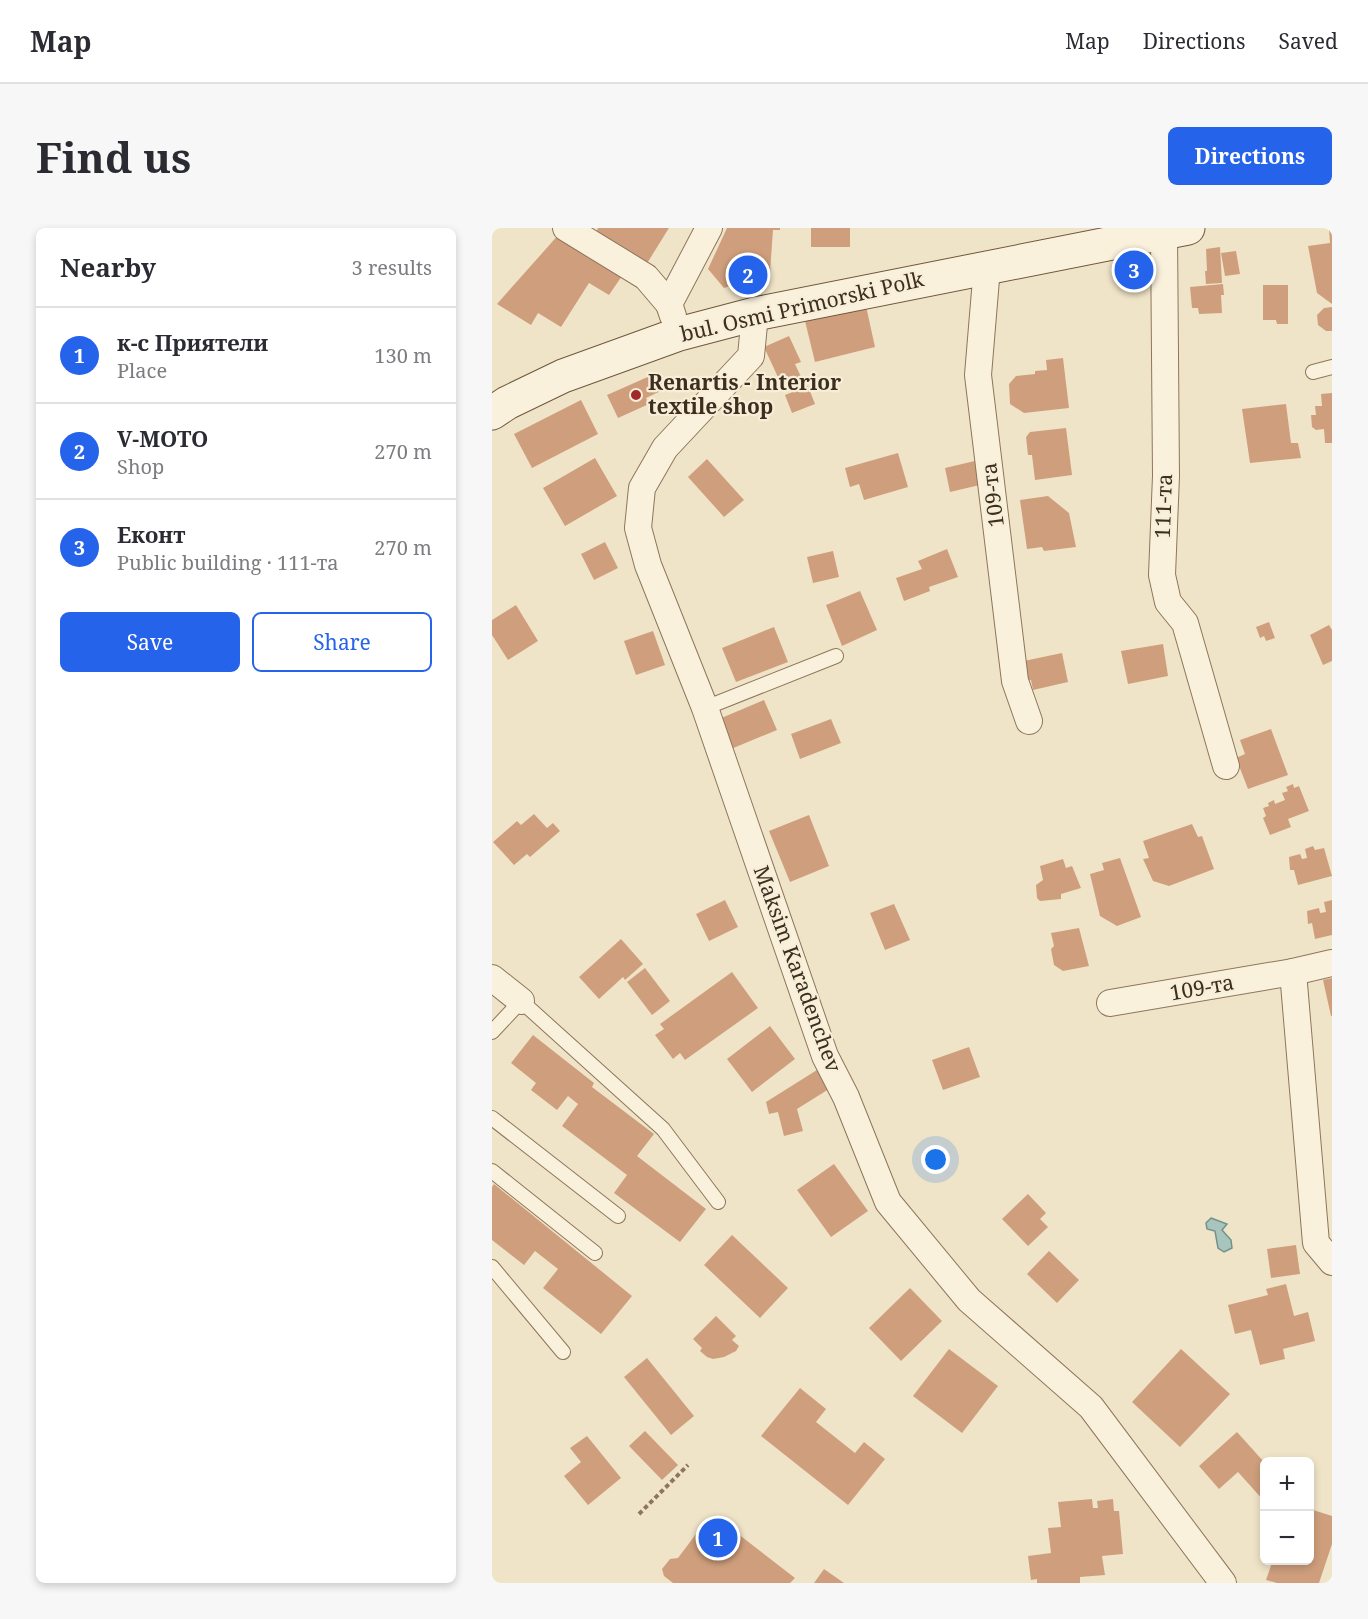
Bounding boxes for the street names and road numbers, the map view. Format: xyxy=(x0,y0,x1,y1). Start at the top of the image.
street label: bul. Osmi Primorski Polk xyxy=(677,264,927,348)
street label: 109-та xyxy=(974,461,1010,529)
street label: 111-та xyxy=(1148,473,1178,539)
street label: Maksim Karadenchev xyxy=(748,862,849,1077)
street label: 109-та xyxy=(1167,968,1236,1006)

